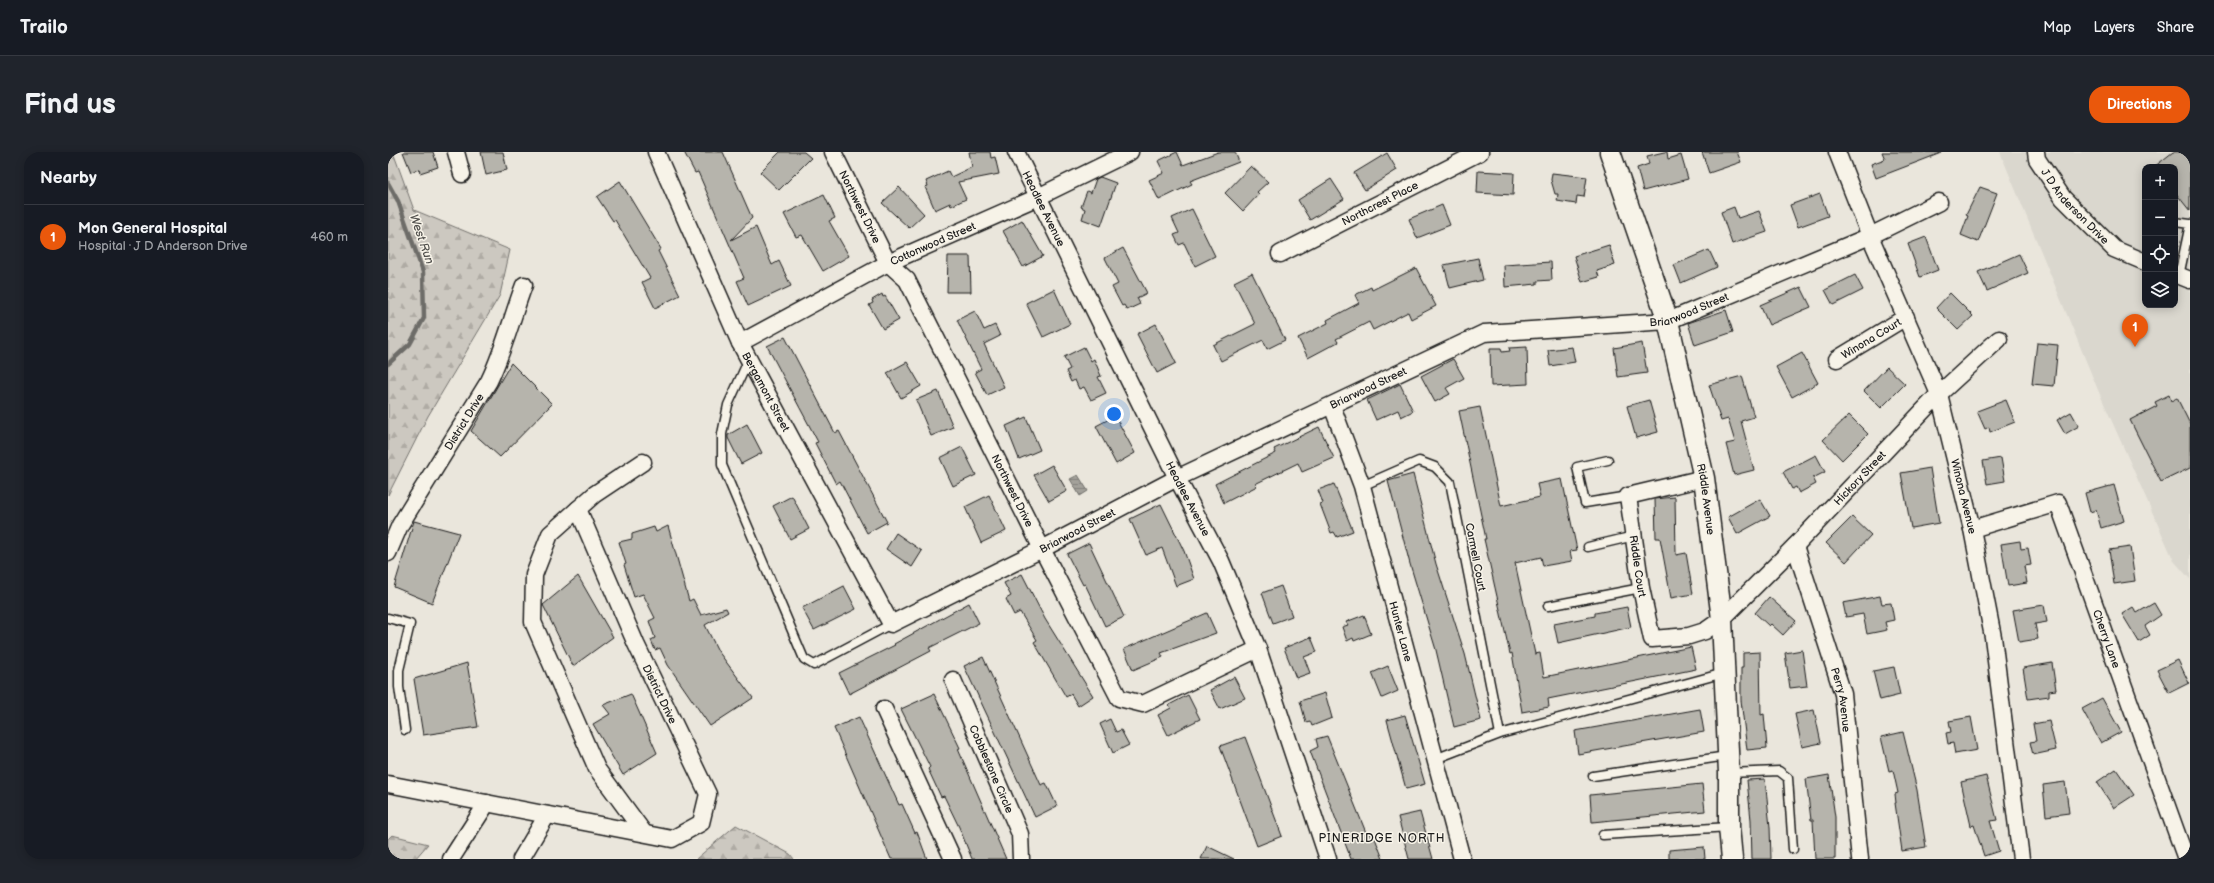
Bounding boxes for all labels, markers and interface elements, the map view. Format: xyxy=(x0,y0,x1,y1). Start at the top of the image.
text: Trailo xyxy=(20,16,68,39)
text: Map xyxy=(2043,19,2071,36)
text: Layers xyxy=(2093,19,2135,36)
text: Share xyxy=(2157,19,2194,36)
button: Directions xyxy=(2089,86,2190,123)
text: Find us xyxy=(24,88,116,121)
map controls xyxy=(2142,164,2178,308)
button: + xyxy=(2142,164,2178,200)
street label: J D Anderson Drive xyxy=(2038,166,2112,247)
text: Nearby xyxy=(40,168,97,188)
street label: Northwest Drive xyxy=(836,168,883,246)
street label: Headlee Avenue xyxy=(1019,169,1068,249)
street label: Northcrest Place xyxy=(1340,178,1421,228)
button: − xyxy=(2142,200,2178,236)
water label: West Run xyxy=(406,212,437,267)
text: Mon General Hospital xyxy=(78,219,227,238)
street label: Cottonwood Street xyxy=(888,219,978,268)
text: 1 xyxy=(50,229,56,245)
text: 460 m xyxy=(310,229,348,245)
button: locate xyxy=(2142,236,2178,272)
text: Hospital · J D Anderson Drive xyxy=(78,238,247,254)
button: layers xyxy=(2142,272,2178,308)
street label: Briarwood Street xyxy=(1649,290,1731,329)
pin: 1 xyxy=(2122,314,2148,347)
street label: Winona Court xyxy=(1839,315,1904,362)
street label: Bergamont Street xyxy=(739,350,793,435)
street label: Briarwood Street xyxy=(1328,364,1409,412)
street label: District Drive xyxy=(442,391,487,453)
your location xyxy=(1104,404,1124,424)
street label: Hickory Street xyxy=(1831,448,1889,508)
street label: Northwest Drive xyxy=(989,452,1036,530)
street label: Winona Avenue xyxy=(1948,458,1979,536)
street label: Headlee Avenue xyxy=(1163,459,1213,539)
street label: Riddle Avenue xyxy=(1694,462,1717,536)
street label: Briarwood Street xyxy=(1037,505,1118,556)
street label: Carmell Court xyxy=(1463,522,1489,593)
street label: Riddle Court xyxy=(1627,534,1649,599)
street label: Hunter Lane xyxy=(1386,600,1415,664)
street label: Cherry Lane xyxy=(2090,608,2123,670)
street label: District Drive xyxy=(640,663,680,726)
street label: Perry Avenue xyxy=(1828,666,1853,733)
street label: Cobblestone Circle xyxy=(966,723,1016,816)
district label: PINERIDGE NORTH xyxy=(1319,831,1445,846)

